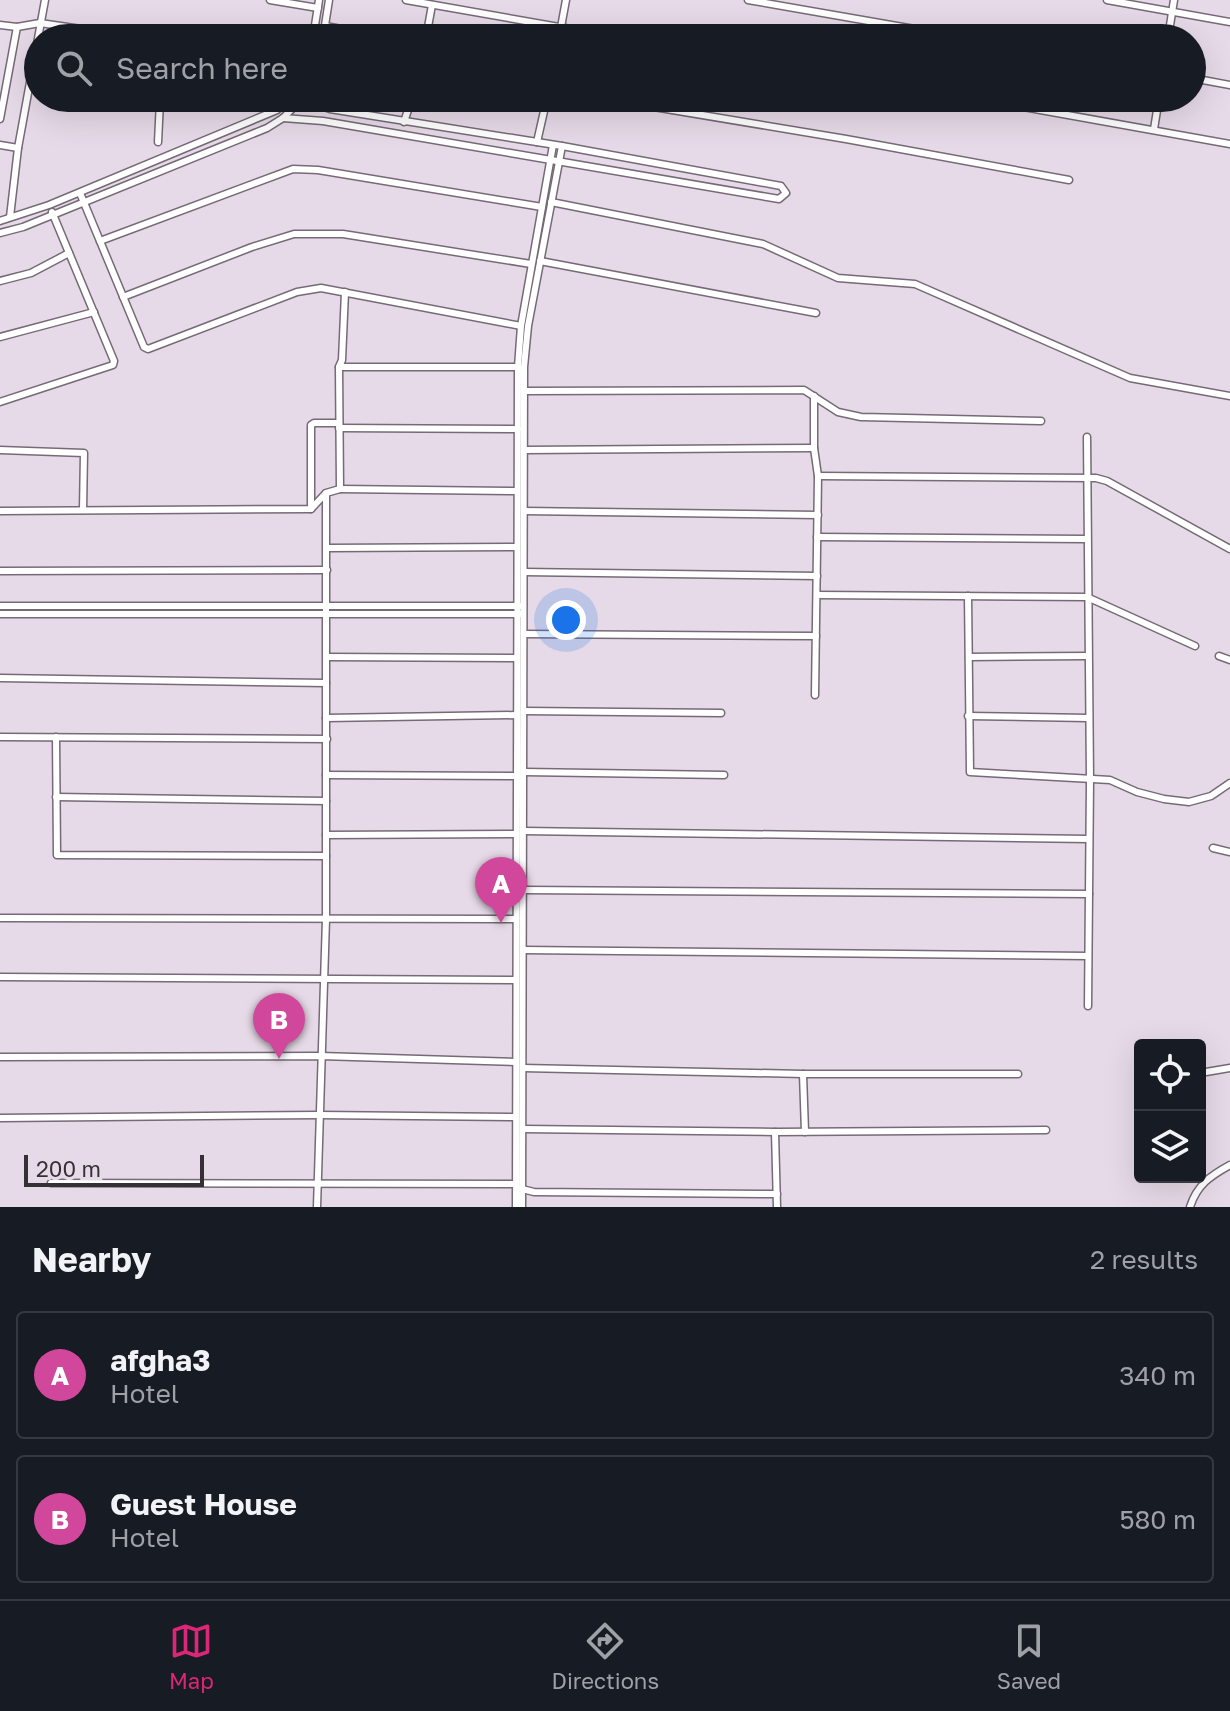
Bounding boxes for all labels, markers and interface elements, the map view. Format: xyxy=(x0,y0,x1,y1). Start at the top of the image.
search box xyxy=(24,24,1206,112)
icon: search xyxy=(52,46,96,90)
text: Search here xyxy=(116,50,288,86)
your location xyxy=(546,600,586,640)
pin: A xyxy=(475,857,527,923)
pin: B xyxy=(253,993,305,1059)
map controls xyxy=(1134,1039,1206,1183)
button: locate xyxy=(1134,1039,1206,1111)
button: layers xyxy=(1134,1111,1206,1183)
scale bar xyxy=(24,1151,204,1187)
text: 200 m xyxy=(36,1155,101,1182)
text: Nearby xyxy=(32,1239,152,1279)
text: 2 results xyxy=(1090,1244,1198,1275)
text: afgha3 xyxy=(110,1342,211,1378)
text: A xyxy=(51,1360,69,1391)
text: 340 m xyxy=(1119,1360,1196,1391)
text: Hotel xyxy=(110,1378,179,1409)
text: Guest House xyxy=(110,1486,297,1522)
text: B xyxy=(51,1504,69,1535)
text: 580 m xyxy=(1119,1504,1196,1535)
text: Hotel xyxy=(110,1522,179,1553)
tab: Map xyxy=(169,1619,214,1694)
tab: Directions xyxy=(552,1619,659,1694)
tab: Saved xyxy=(997,1619,1061,1694)

